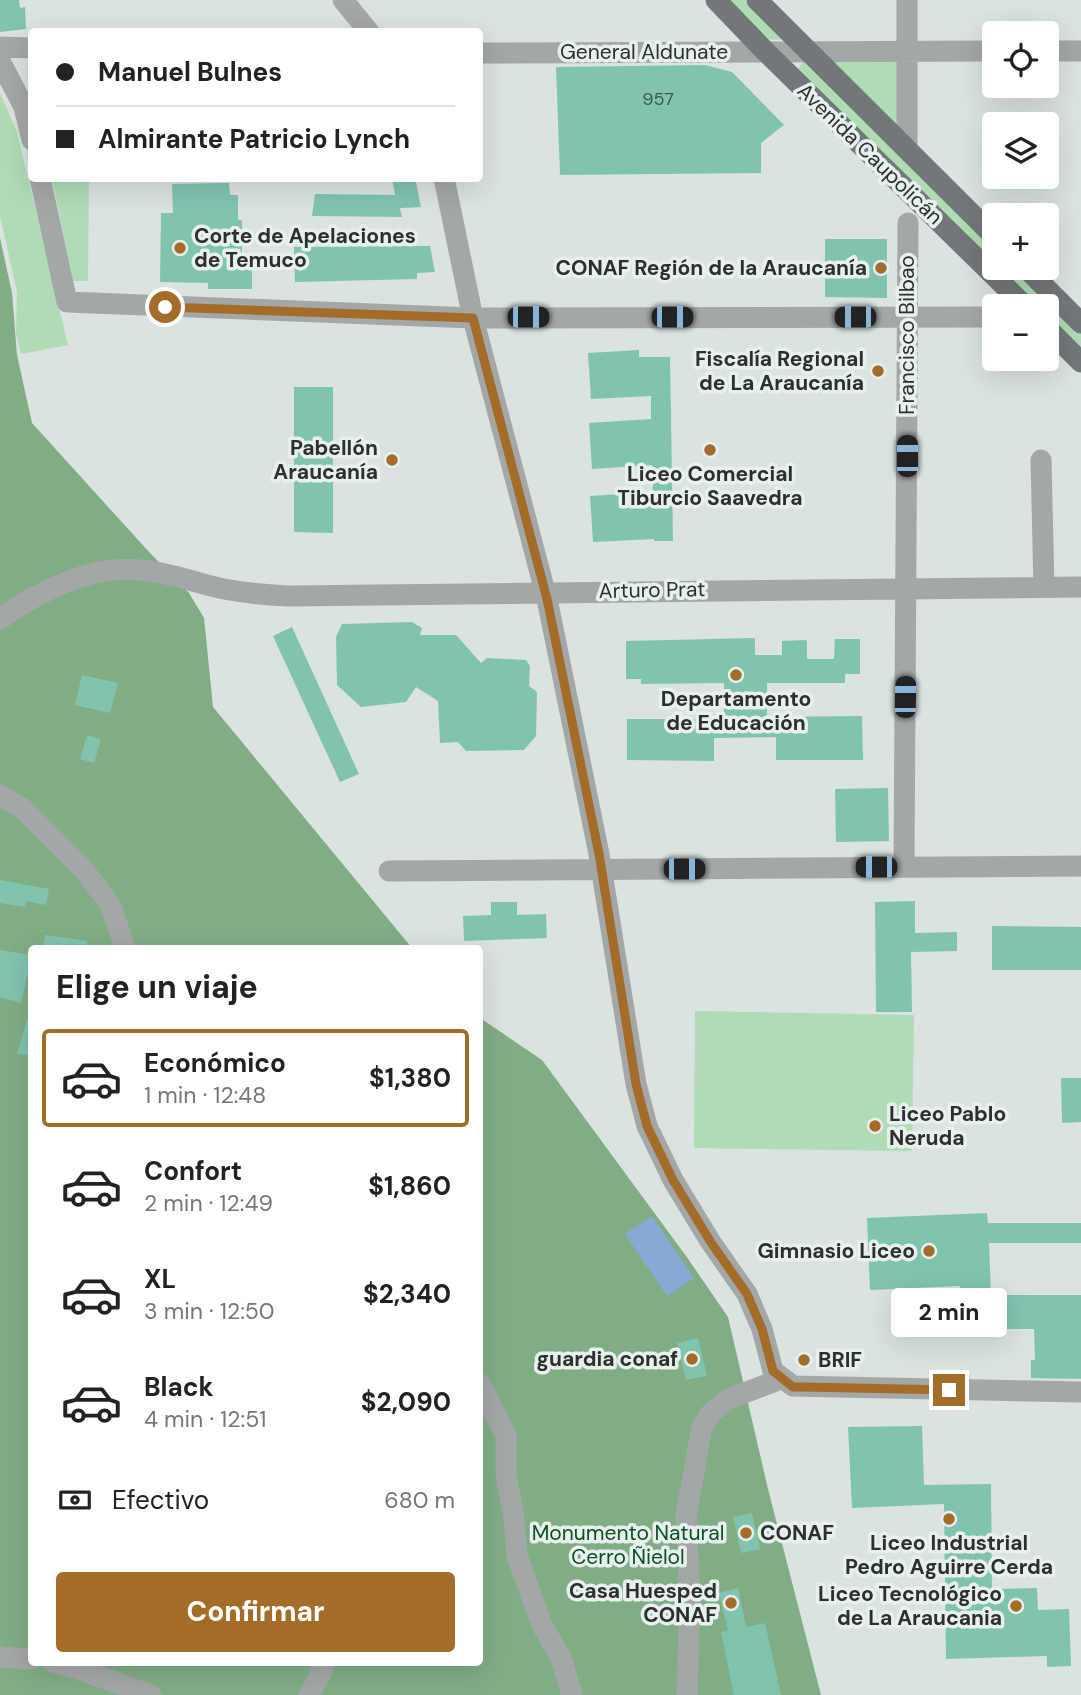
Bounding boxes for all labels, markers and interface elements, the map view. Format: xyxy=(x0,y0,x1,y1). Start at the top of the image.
map controls xyxy=(982,21,1059,371)
button: locate xyxy=(982,21,1059,98)
street label: General Aldunate xyxy=(560,38,728,66)
text: Manuel Bulnes xyxy=(98,55,282,89)
street label: Avenida Caupolicán xyxy=(791,77,949,231)
house number: 957 xyxy=(642,87,674,111)
button: layers xyxy=(982,112,1059,189)
text: Almirante Patricio Lynch xyxy=(98,122,410,156)
button: + xyxy=(982,203,1059,280)
place label: Corte de Apelaciones de Temuco xyxy=(194,222,416,274)
marker: Corte de Apelaciones de Temuco xyxy=(172,240,188,256)
place label: CONAF Región de la Araucanía xyxy=(555,254,867,282)
street label: Francisco Bilbao xyxy=(893,255,921,415)
marker: CONAF Región de la Araucanía xyxy=(873,260,889,276)
route start xyxy=(149,291,181,323)
button: − xyxy=(982,294,1059,371)
car xyxy=(508,307,550,328)
car xyxy=(652,307,694,328)
car xyxy=(835,307,877,328)
place label: Fiscalía Regional de La Araucanía xyxy=(695,345,864,397)
marker: Fiscalía Regional de La Araucanía xyxy=(870,363,886,379)
place label: Pabellón Araucanía xyxy=(273,434,378,486)
car xyxy=(897,435,918,477)
marker: Liceo Comercial Tiburcio Saavedra xyxy=(702,442,718,458)
marker: Pabellón Araucanía xyxy=(384,452,400,468)
place label: Liceo Comercial Tiburcio Saavedra xyxy=(617,460,803,512)
street label: Arturo Prat xyxy=(598,575,706,605)
marker: Departamento de Educación xyxy=(728,667,744,683)
car xyxy=(895,676,916,718)
place label: Departamento de Educación xyxy=(661,685,811,737)
car xyxy=(856,857,898,878)
car xyxy=(664,859,706,880)
text: Elige un viaje xyxy=(56,966,258,1008)
text: Económico xyxy=(144,1046,286,1080)
icon: car xyxy=(60,1047,123,1110)
text: $1,380 xyxy=(369,1061,451,1095)
text: 1 min · 12:48 xyxy=(144,1080,266,1110)
place label: Liceo Pablo Neruda xyxy=(889,1100,1006,1152)
marker: Liceo Pablo Neruda xyxy=(867,1118,883,1134)
text: Confort xyxy=(144,1154,242,1188)
icon: car xyxy=(60,1155,123,1218)
text: $1,860 xyxy=(368,1169,451,1203)
text: 2 min · 12:49 xyxy=(144,1188,273,1218)
place label: Gimnasio Liceo xyxy=(758,1237,915,1265)
marker: Gimnasio Liceo xyxy=(921,1243,937,1259)
text: XL xyxy=(144,1262,176,1296)
icon: car xyxy=(60,1263,123,1326)
text: $2,340 xyxy=(363,1277,451,1311)
callout: 2 min xyxy=(891,1288,1007,1338)
text: 3 min · 12:50 xyxy=(144,1296,275,1326)
text: 2 min xyxy=(919,1297,979,1327)
place label: guardia conaf xyxy=(536,1345,678,1373)
place label: BRIF xyxy=(818,1346,862,1374)
marker: guardia conaf xyxy=(684,1351,700,1367)
marker: BRIF xyxy=(796,1352,812,1368)
text: Black xyxy=(144,1370,214,1404)
icon: car xyxy=(60,1371,123,1434)
route end xyxy=(933,1374,965,1406)
text: $2,090 xyxy=(361,1385,451,1419)
text: 4 min · 12:51 xyxy=(144,1404,266,1434)
icon: cash xyxy=(56,1481,94,1519)
text: Efectivo xyxy=(112,1483,209,1517)
text: 680 m xyxy=(384,1485,455,1515)
marker: Liceo Industrial Pedro Aguirre Cerda xyxy=(941,1511,957,1527)
park label: Monumento Natural Cerro Ñielol xyxy=(532,1519,724,1571)
place label: CONAF xyxy=(760,1519,834,1547)
marker: CONAF xyxy=(738,1525,754,1541)
place label: Liceo Industrial Pedro Aguirre Cerda xyxy=(845,1529,1053,1581)
button: Confirmar xyxy=(56,1572,455,1652)
place label: Casa Huesped CONAF xyxy=(569,1577,717,1629)
place label: Liceo Tecnológico de La Araucania xyxy=(818,1580,1002,1632)
marker: Casa Huesped CONAF xyxy=(723,1595,739,1611)
marker: Liceo Tecnológico de La Araucania xyxy=(1008,1598,1024,1614)

